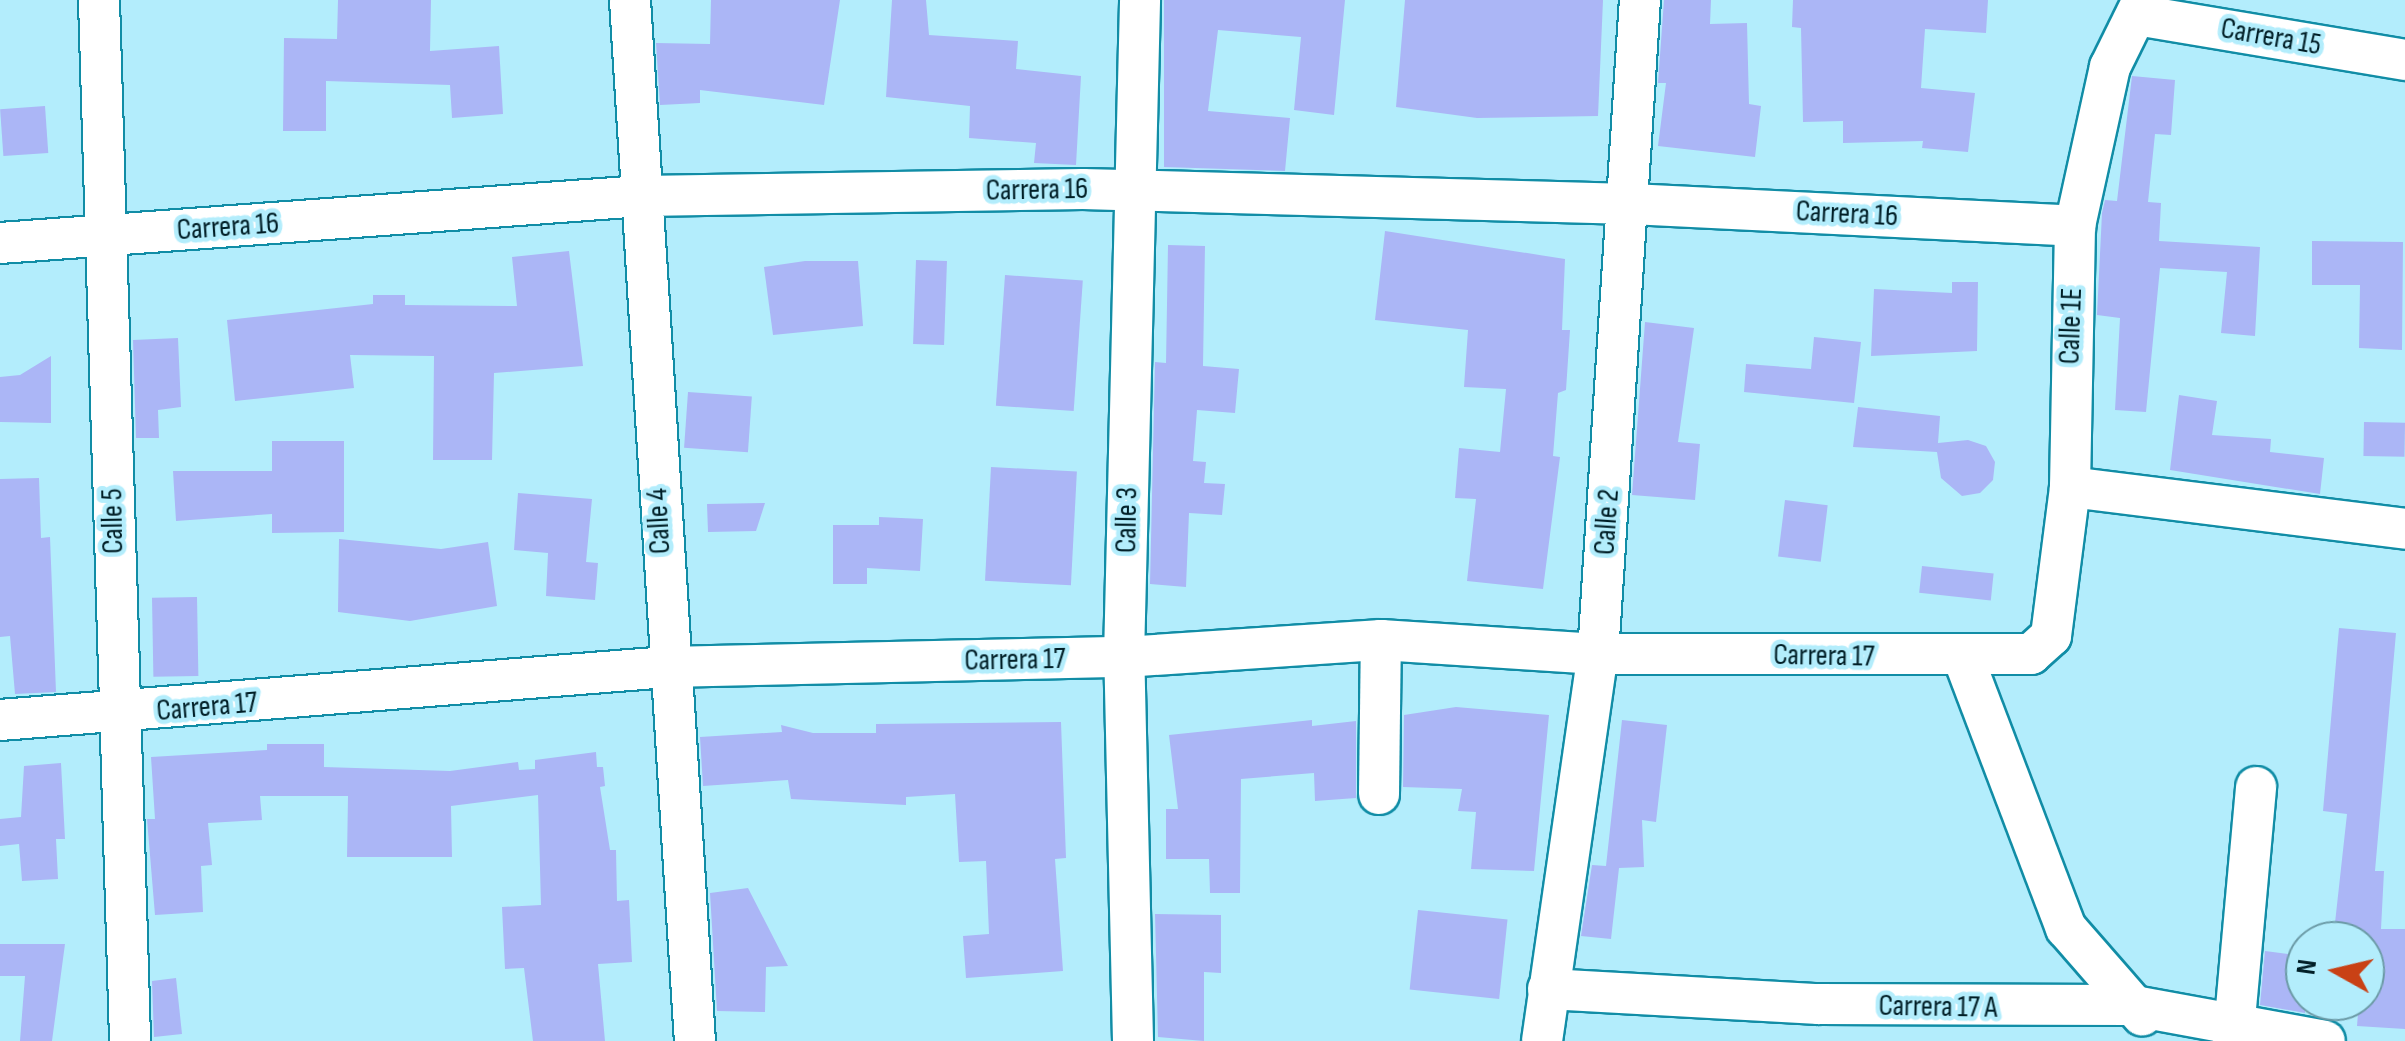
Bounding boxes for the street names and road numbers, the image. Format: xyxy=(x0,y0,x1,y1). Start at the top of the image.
street label: Carrera 15 xyxy=(2218,10,2324,64)
street label: Carrera 16 xyxy=(985,171,1089,209)
street label: Carrera 16 xyxy=(1795,193,1899,235)
street label: Carrera 16 xyxy=(176,205,280,249)
street label: Calle 1E xyxy=(2052,287,2090,365)
street label: Calle 4 xyxy=(639,487,679,555)
street label: Calle 3 xyxy=(1108,487,1146,553)
street label: Calle 5 xyxy=(94,488,132,554)
street label: Calle 2 xyxy=(1587,488,1627,556)
street label: Carrera 17 xyxy=(1773,637,1875,675)
street label: Carrera 17 xyxy=(964,641,1066,679)
street label: Carrera 17 xyxy=(155,685,259,729)
street label: Carrera 17 A xyxy=(1878,988,1998,1026)

